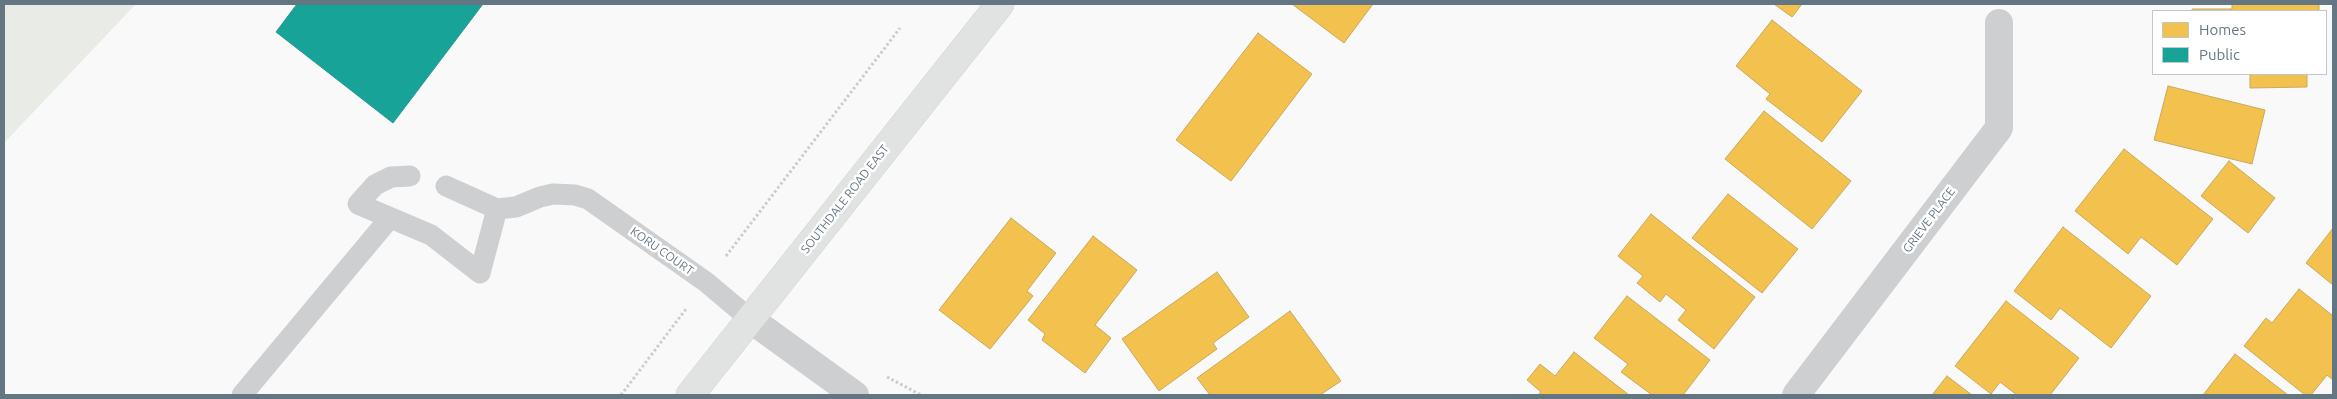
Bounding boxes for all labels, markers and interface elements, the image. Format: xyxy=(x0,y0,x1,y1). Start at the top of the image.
legend xyxy=(2152,10,2327,75)
text: Homes xyxy=(2199,21,2246,38)
text: Public xyxy=(2199,46,2240,63)
street label: SOUTHDALE ROAD EAST xyxy=(798,142,892,256)
street label: GRIEVE PLACE xyxy=(1900,185,1958,255)
street label: KORU COURT xyxy=(628,224,696,278)

